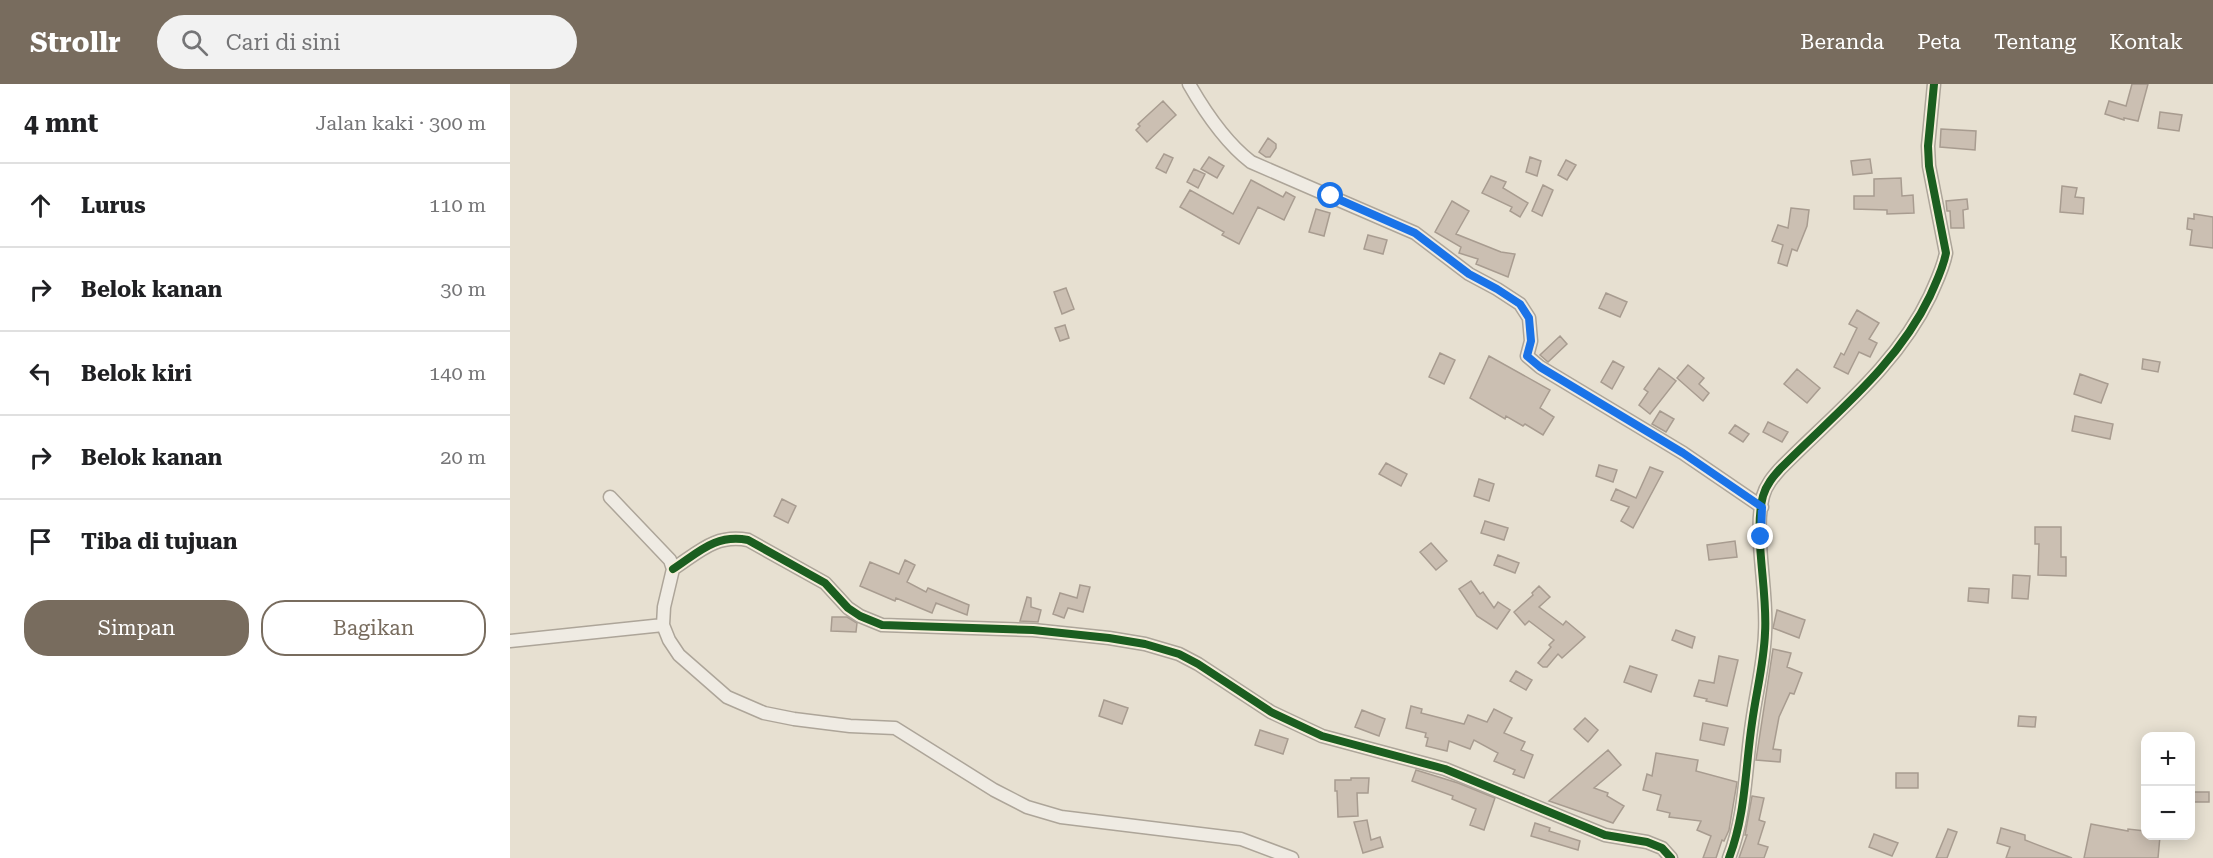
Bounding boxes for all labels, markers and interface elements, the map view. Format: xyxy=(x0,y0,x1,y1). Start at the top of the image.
search box xyxy=(157,15,577,69)
text: Strollr xyxy=(30,26,121,59)
icon: search xyxy=(178,26,211,59)
text: Cari di sini xyxy=(226,30,341,55)
text: Beranda xyxy=(1800,30,1884,54)
text: Peta xyxy=(1917,30,1961,54)
text: Tentang xyxy=(1994,30,2076,54)
text: Kontak xyxy=(2109,30,2183,54)
text: 4 mnt xyxy=(24,108,98,138)
text: Jalan kaki · 300 m xyxy=(315,111,486,135)
route start xyxy=(1317,182,1343,208)
icon: ahead xyxy=(24,189,57,222)
text: Lurus xyxy=(81,193,146,218)
text: 110 m xyxy=(429,193,486,217)
icon: right xyxy=(24,273,57,306)
text: Belok kanan xyxy=(81,277,222,302)
text: 30 m xyxy=(440,277,486,301)
icon: left xyxy=(24,357,57,390)
text: Belok kiri xyxy=(81,361,192,386)
text: 140 m xyxy=(429,361,486,385)
icon: right xyxy=(24,441,57,474)
text: Belok kanan xyxy=(81,445,222,470)
text: 20 m xyxy=(440,445,486,469)
route end xyxy=(1747,523,1773,549)
icon: arrive xyxy=(24,525,57,558)
text: Tiba di tujuan xyxy=(81,529,237,554)
button: Simpan xyxy=(24,600,249,656)
button: Bagikan xyxy=(261,600,486,656)
map controls xyxy=(2141,732,2195,840)
button: + xyxy=(2141,732,2195,786)
button: − xyxy=(2141,786,2195,840)

